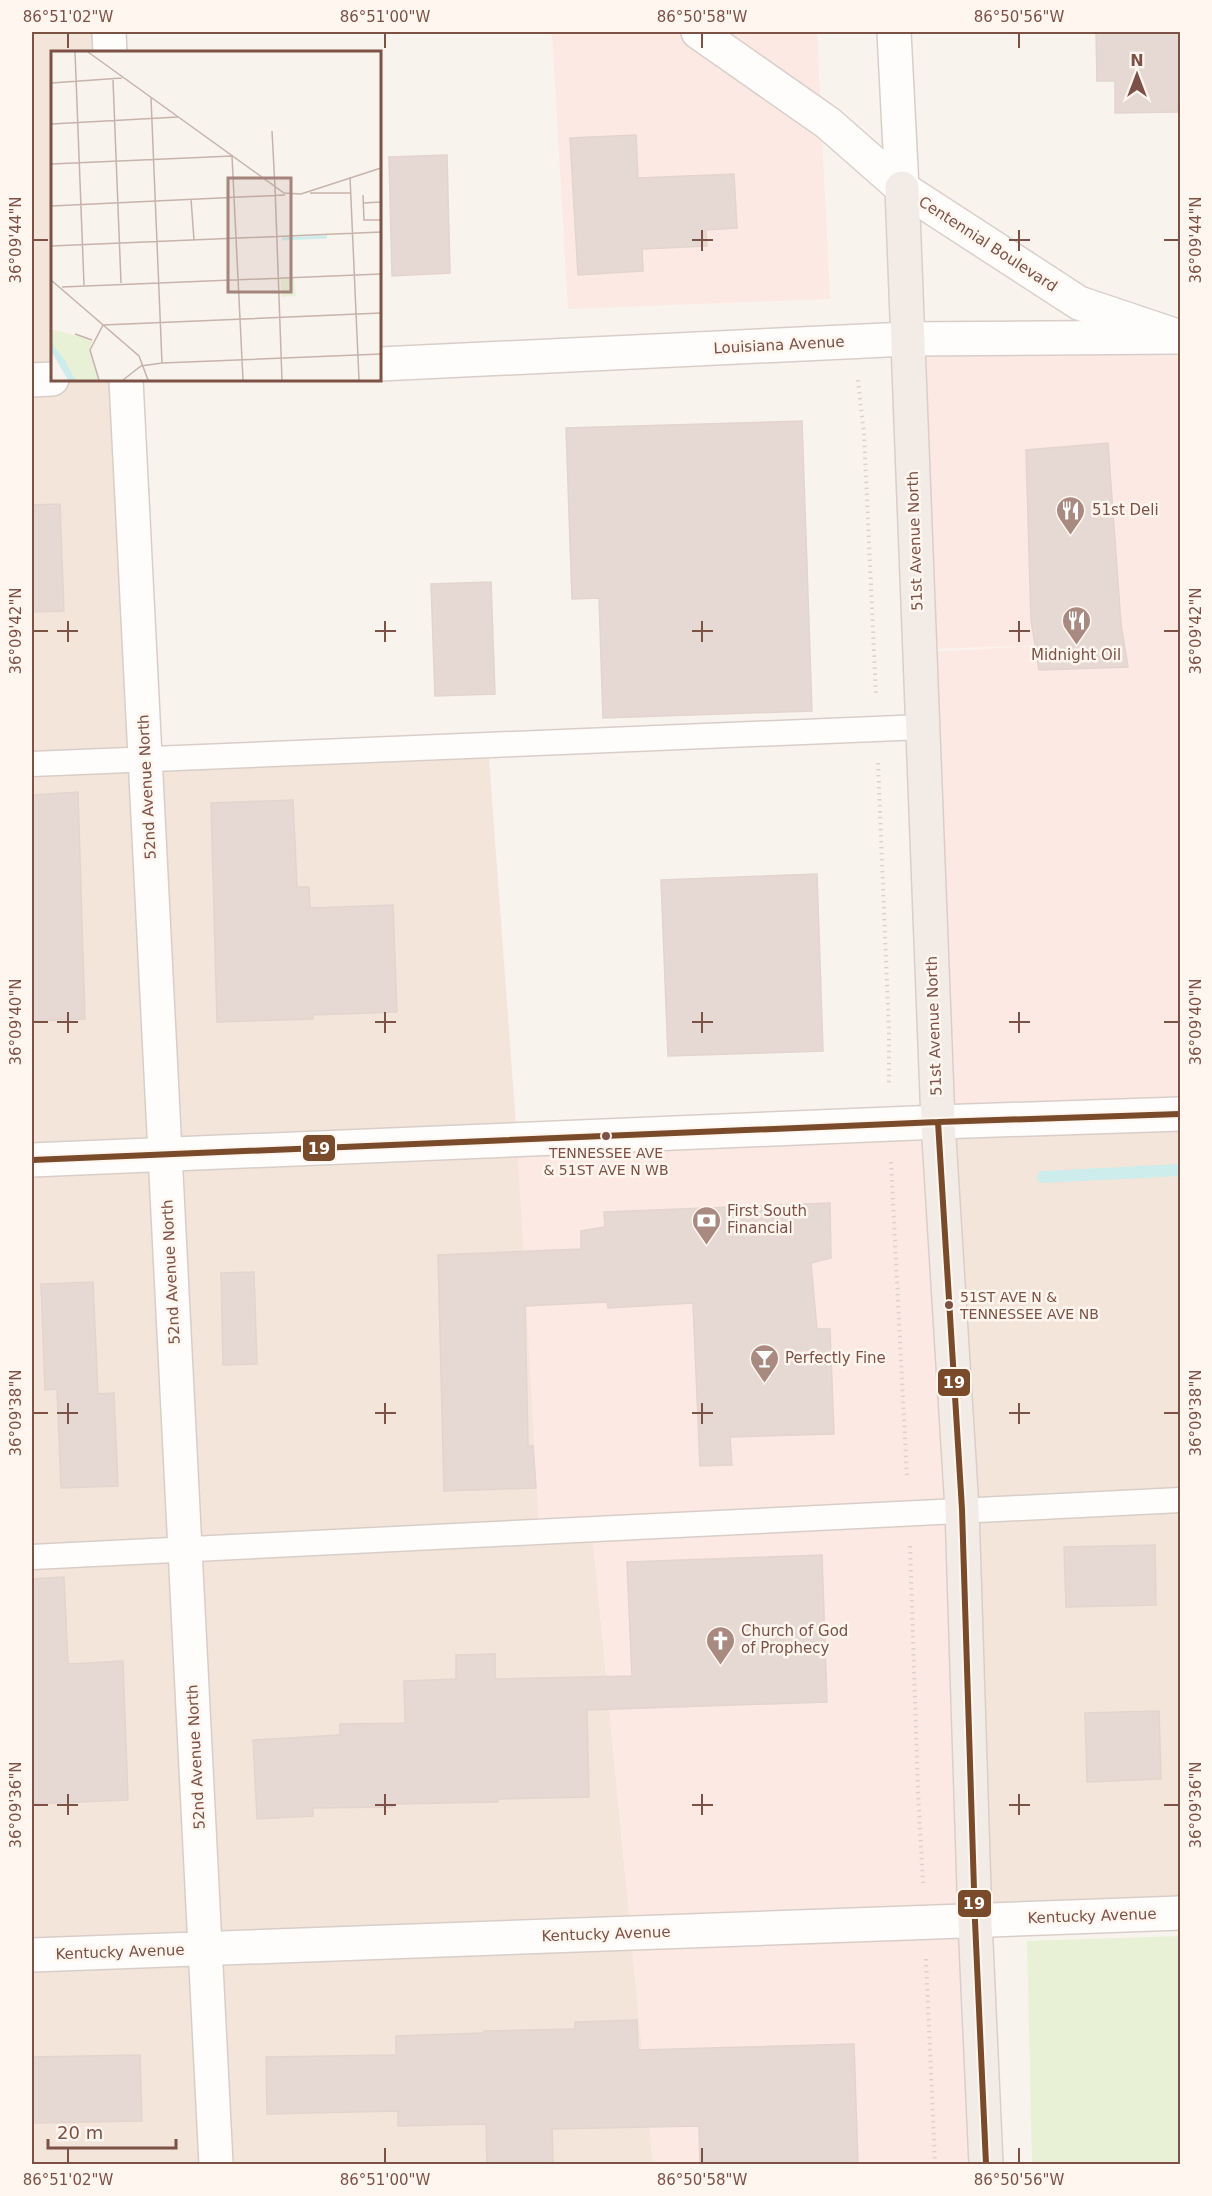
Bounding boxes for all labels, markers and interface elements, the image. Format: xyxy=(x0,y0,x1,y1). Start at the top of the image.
text: 86°51'02"W xyxy=(23,8,113,26)
text: 86°51'00"W xyxy=(340,8,430,26)
text: 86°50'58"W xyxy=(657,8,747,26)
text: 86°50'56"W xyxy=(974,8,1064,26)
north arrow xyxy=(1107,45,1167,105)
inset map xyxy=(51,51,381,381)
text: N xyxy=(1130,51,1144,70)
street label: Centennial Boulevard xyxy=(915,192,1061,296)
text: 36°09'44"N xyxy=(7,196,25,284)
text: 36°09'44"N xyxy=(1187,196,1205,284)
street label: Louisiana Avenue xyxy=(713,333,845,357)
street label: 51st Avenue North xyxy=(904,471,926,611)
restaurant icon: 51st Deli xyxy=(1055,494,1087,536)
place label: 51st Deli xyxy=(1092,501,1159,519)
text: 36°09'42"N xyxy=(7,587,25,675)
text: 36°09'42"N xyxy=(1187,587,1205,675)
restaurant icon: Midnight Oil xyxy=(1060,604,1092,646)
place label: Midnight Oil xyxy=(1031,646,1121,664)
street label: 52nd Avenue North xyxy=(134,714,160,860)
street label: 51st Avenue North xyxy=(923,956,945,1096)
text: 36°09'40"N xyxy=(7,978,25,1066)
text: 36°09'40"N xyxy=(1187,978,1205,1066)
marker: TENNESSEE AVE & 51ST AVE N WB xyxy=(600,1130,612,1142)
line badge: 19 xyxy=(302,1134,336,1162)
text: 19 xyxy=(308,1139,330,1158)
place label: TENNESSEE AVE & 51ST AVE N WB xyxy=(544,1145,669,1178)
street label: 52nd Avenue North xyxy=(158,1199,184,1345)
place label: First South Financial xyxy=(727,1202,807,1237)
bank icon: First South Financial xyxy=(690,1204,722,1246)
place label: 51ST AVE N & TENNESSEE AVE NB xyxy=(959,1289,1099,1322)
marker: 51ST AVE N & TENNESSEE AVE NB xyxy=(943,1299,955,1311)
bar icon: Perfectly Fine xyxy=(748,1342,780,1384)
place label: Perfectly Fine xyxy=(785,1349,886,1367)
line badge: 19 xyxy=(937,1368,971,1397)
text: 36°09'38"N xyxy=(7,1369,25,1457)
text: 36°09'38"N xyxy=(1187,1369,1205,1457)
text: 19 xyxy=(943,1373,965,1392)
place label: Church of God of Prophecy xyxy=(741,1622,848,1657)
church icon: Church of God of Prophecy xyxy=(704,1624,736,1666)
street label: 52nd Avenue North xyxy=(183,1684,209,1830)
text: 36°09'36"N xyxy=(7,1761,25,1849)
text: 36°09'36"N xyxy=(1187,1761,1205,1849)
line badge: 19 xyxy=(957,1889,992,1918)
text: 19 xyxy=(963,1894,985,1913)
street label: Kentucky Avenue xyxy=(1027,1905,1157,1927)
street label: Kentucky Avenue xyxy=(541,1923,671,1945)
street label: Kentucky Avenue xyxy=(55,1941,185,1963)
scale bar xyxy=(48,2112,176,2150)
text: 20 m xyxy=(57,2122,103,2143)
text: 86°51'02"W xyxy=(23,2171,113,2189)
text: 86°51'00"W xyxy=(340,2171,430,2189)
text: 86°50'58"W xyxy=(657,2171,747,2189)
text: 86°50'56"W xyxy=(974,2171,1064,2189)

